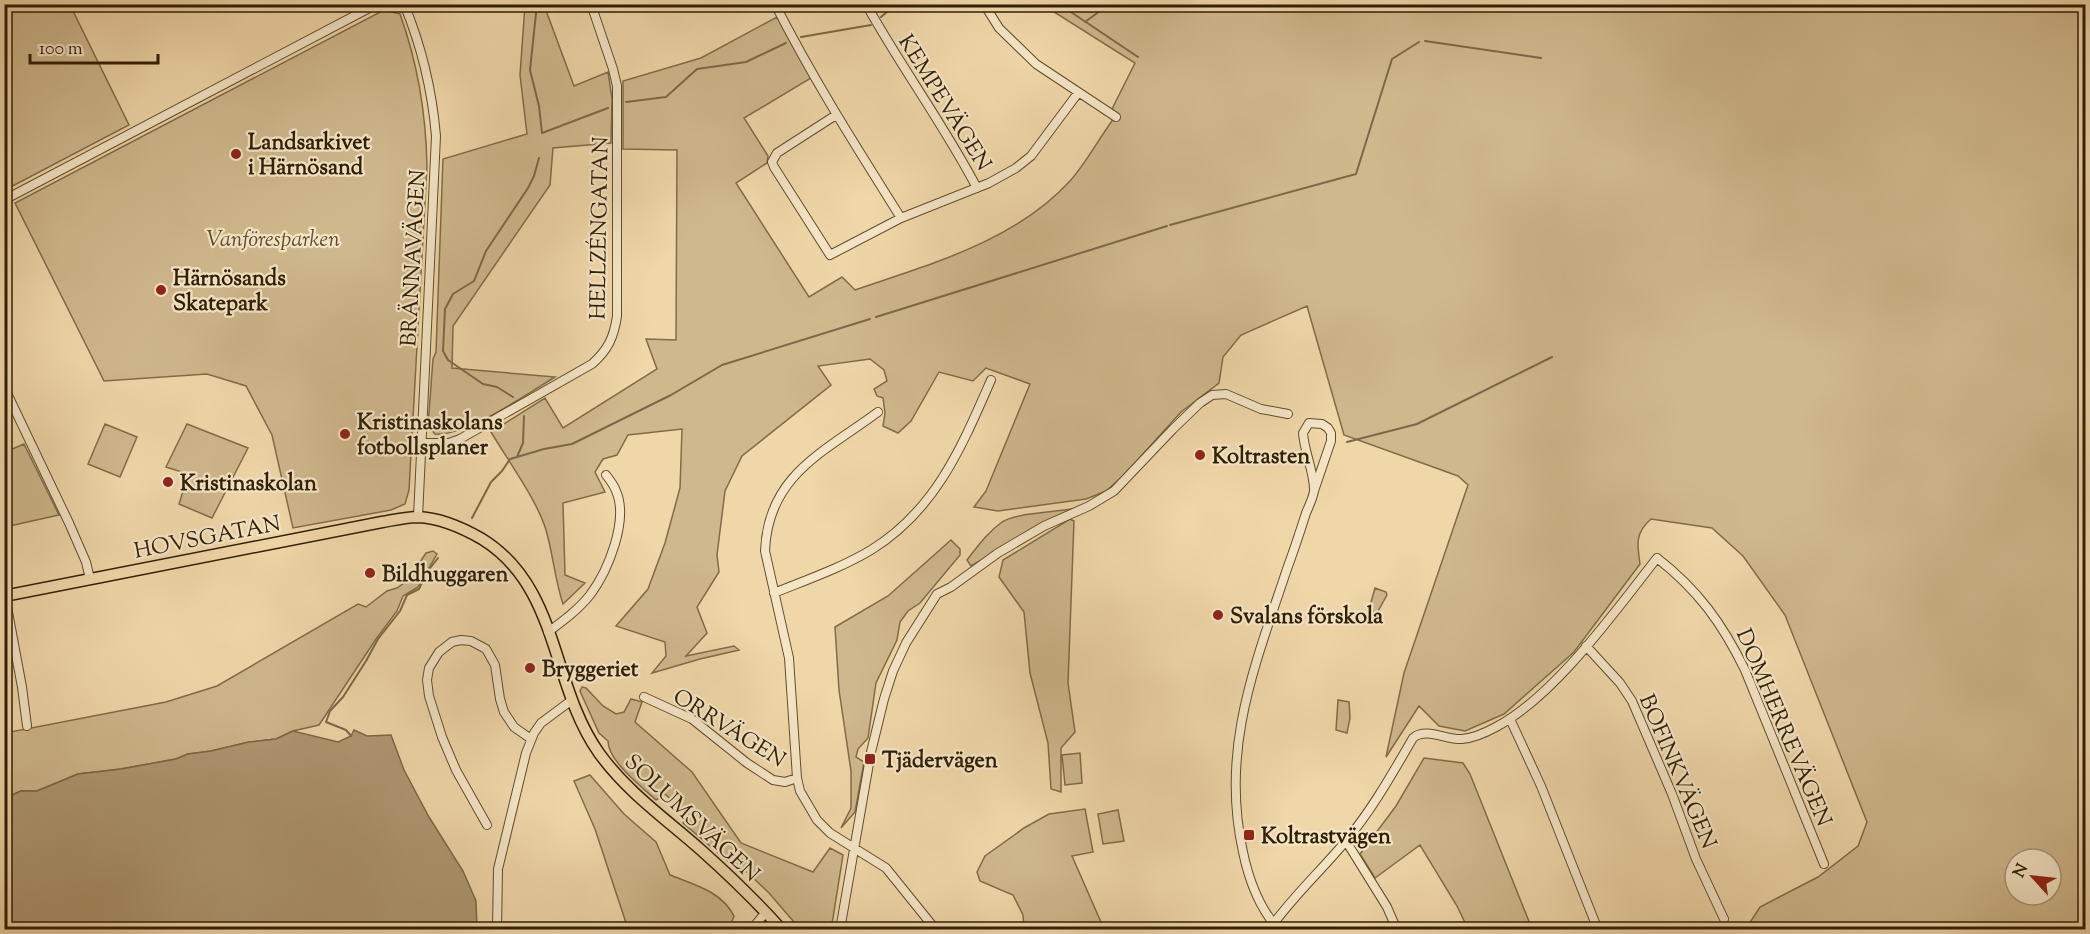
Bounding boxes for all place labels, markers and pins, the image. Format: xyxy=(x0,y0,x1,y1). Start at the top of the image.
place label: Landsarkivet i Härnösand xyxy=(248,128,370,185)
marker: Landsarkivet i Härnösand xyxy=(229,147,243,161)
place label: Härnösands Skatepark xyxy=(173,264,286,321)
marker: Härnösands Skatepark xyxy=(154,283,168,297)
place label: Kristinaskolans fotbollsplaner xyxy=(357,408,503,465)
marker: Kristinaskolans fotbollsplaner xyxy=(338,427,352,441)
place label: Koltrasten xyxy=(1212,442,1310,474)
marker: Koltrasten xyxy=(1193,448,1207,462)
place label: Kristinaskolan xyxy=(180,469,317,501)
marker: Kristinaskolan xyxy=(161,475,175,489)
place label: Bildhuggaren xyxy=(382,560,509,592)
marker: Bildhuggaren xyxy=(363,566,377,580)
place label: Svalans förskola xyxy=(1230,602,1384,634)
marker: Svalans förskola xyxy=(1211,608,1225,622)
place label: Bryggeriet xyxy=(542,655,639,687)
marker: Bryggeriet xyxy=(523,661,537,675)
place label: Tjädervägen xyxy=(882,746,998,778)
marker: Tjädervägen xyxy=(863,752,877,766)
place label: Koltrastvägen xyxy=(1261,822,1391,854)
marker: Koltrastvägen xyxy=(1242,828,1256,842)

